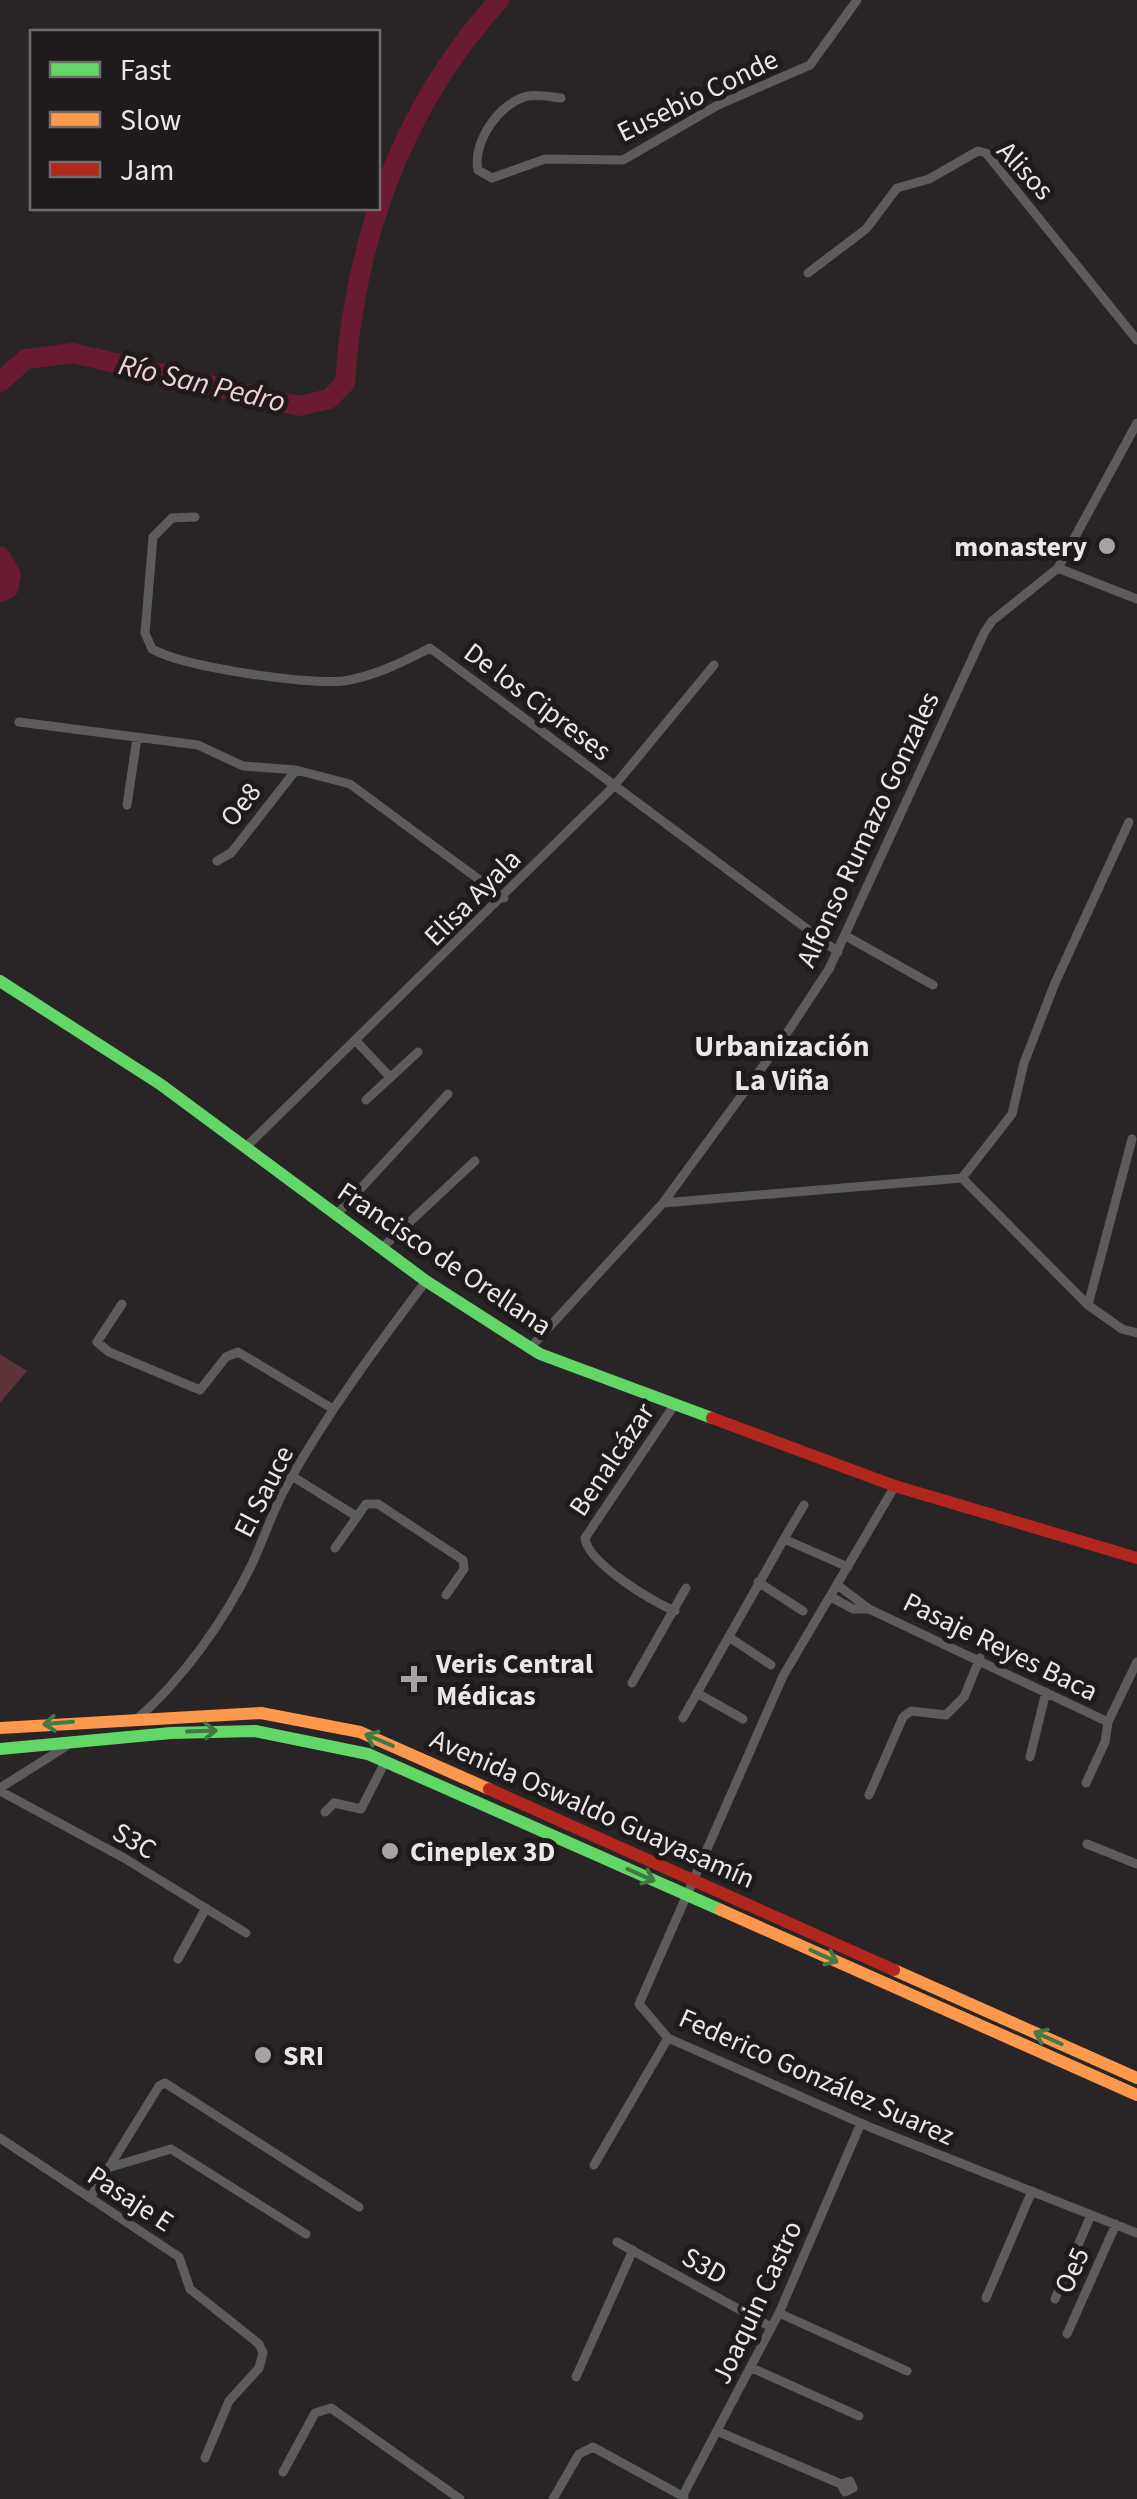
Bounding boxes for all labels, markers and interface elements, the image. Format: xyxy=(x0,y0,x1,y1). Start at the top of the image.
legend xyxy=(30,30,380,210)
street label: Eusebio Conde xyxy=(610,40,785,152)
text: Fast xyxy=(120,49,171,92)
text: Slow xyxy=(120,99,181,142)
street label: Alisos xyxy=(988,132,1063,209)
text: Jam xyxy=(120,149,174,192)
water label: Río San Pedro xyxy=(114,343,290,424)
place label: monastery xyxy=(954,527,1087,567)
marker: monastery xyxy=(1096,535,1118,557)
street label: De los Cipreses xyxy=(455,633,619,771)
street label: Alfonso Rumazo Gonzales xyxy=(786,685,949,974)
street label: Oe8 xyxy=(211,774,271,835)
street label: Elisa Ayala xyxy=(415,840,530,955)
district label: Urbanización La Viña xyxy=(694,1025,870,1102)
street label: Francisco de Orellana xyxy=(329,1172,560,1346)
street label: Benalcázar xyxy=(559,1395,665,1524)
street label: El Sauce xyxy=(224,1439,304,1544)
street label: Pasaje Reyes Baca xyxy=(896,1582,1105,1711)
place label: Veris Central Médicas xyxy=(435,1644,593,1716)
marker: Veris Central Médicas xyxy=(401,1666,427,1692)
one-way arrow xyxy=(42,1714,74,1733)
street label: Avenida Oswaldo Guayasamín xyxy=(424,1719,761,1899)
one-way arrow xyxy=(185,1722,217,1741)
one-way arrow xyxy=(364,1730,395,1748)
street label: S3C xyxy=(105,1812,164,1869)
place label: Cineplex 3D xyxy=(410,1832,555,1872)
marker: Cineplex 3D xyxy=(379,1840,401,1862)
one-way arrow xyxy=(625,1867,656,1885)
one-way arrow xyxy=(808,1948,839,1966)
street label: Federico González Suarez xyxy=(673,1998,961,2156)
one-way arrow xyxy=(1033,2028,1064,2046)
place label: SRI xyxy=(283,2036,324,2076)
marker: SRI xyxy=(252,2044,274,2066)
street label: Pasaje E xyxy=(79,2156,182,2242)
street label: Joaquin Castro xyxy=(702,2214,812,2391)
street label: S3D xyxy=(675,2237,734,2295)
street label: Oe5 xyxy=(1044,2241,1100,2300)

